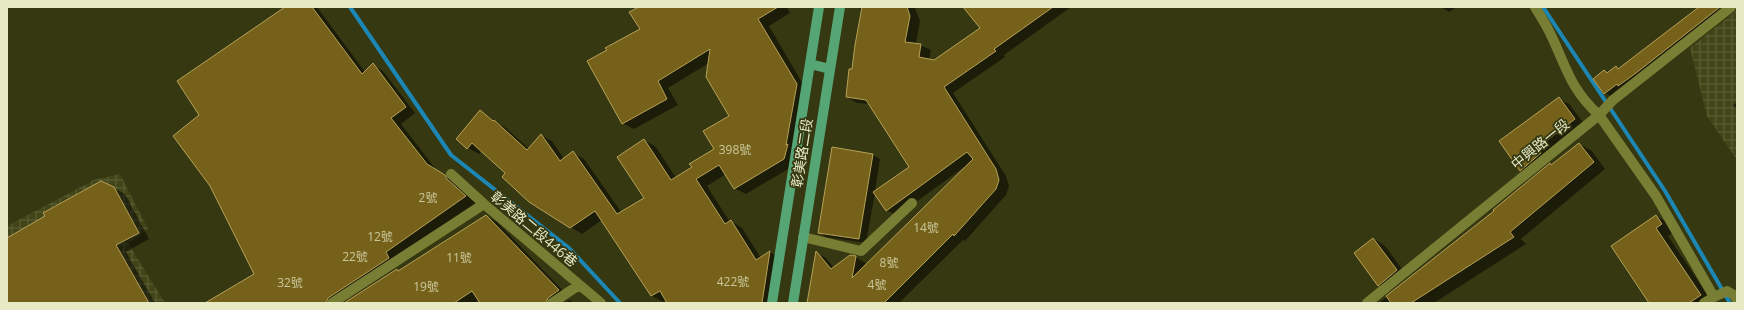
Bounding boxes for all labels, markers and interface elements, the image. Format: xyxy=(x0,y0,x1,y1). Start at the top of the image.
street label: 中興路一段 xyxy=(1507,114,1573,173)
street label: 彰美路二段 xyxy=(787,117,816,189)
house number: 398號 xyxy=(719,141,751,158)
street label: 彰美路二段446巷 xyxy=(487,187,582,271)
house number: 2號 xyxy=(419,189,437,206)
house number: 14號 xyxy=(913,219,939,236)
house number: 12號 xyxy=(367,228,393,245)
house number: 22號 xyxy=(342,248,368,265)
house number: 11號 xyxy=(446,249,472,266)
house number: 8號 xyxy=(880,254,898,271)
house number: 422號 xyxy=(717,273,749,290)
house number: 32號 xyxy=(277,274,303,291)
house number: 4號 xyxy=(868,276,886,293)
house number: 19號 xyxy=(413,278,439,295)

